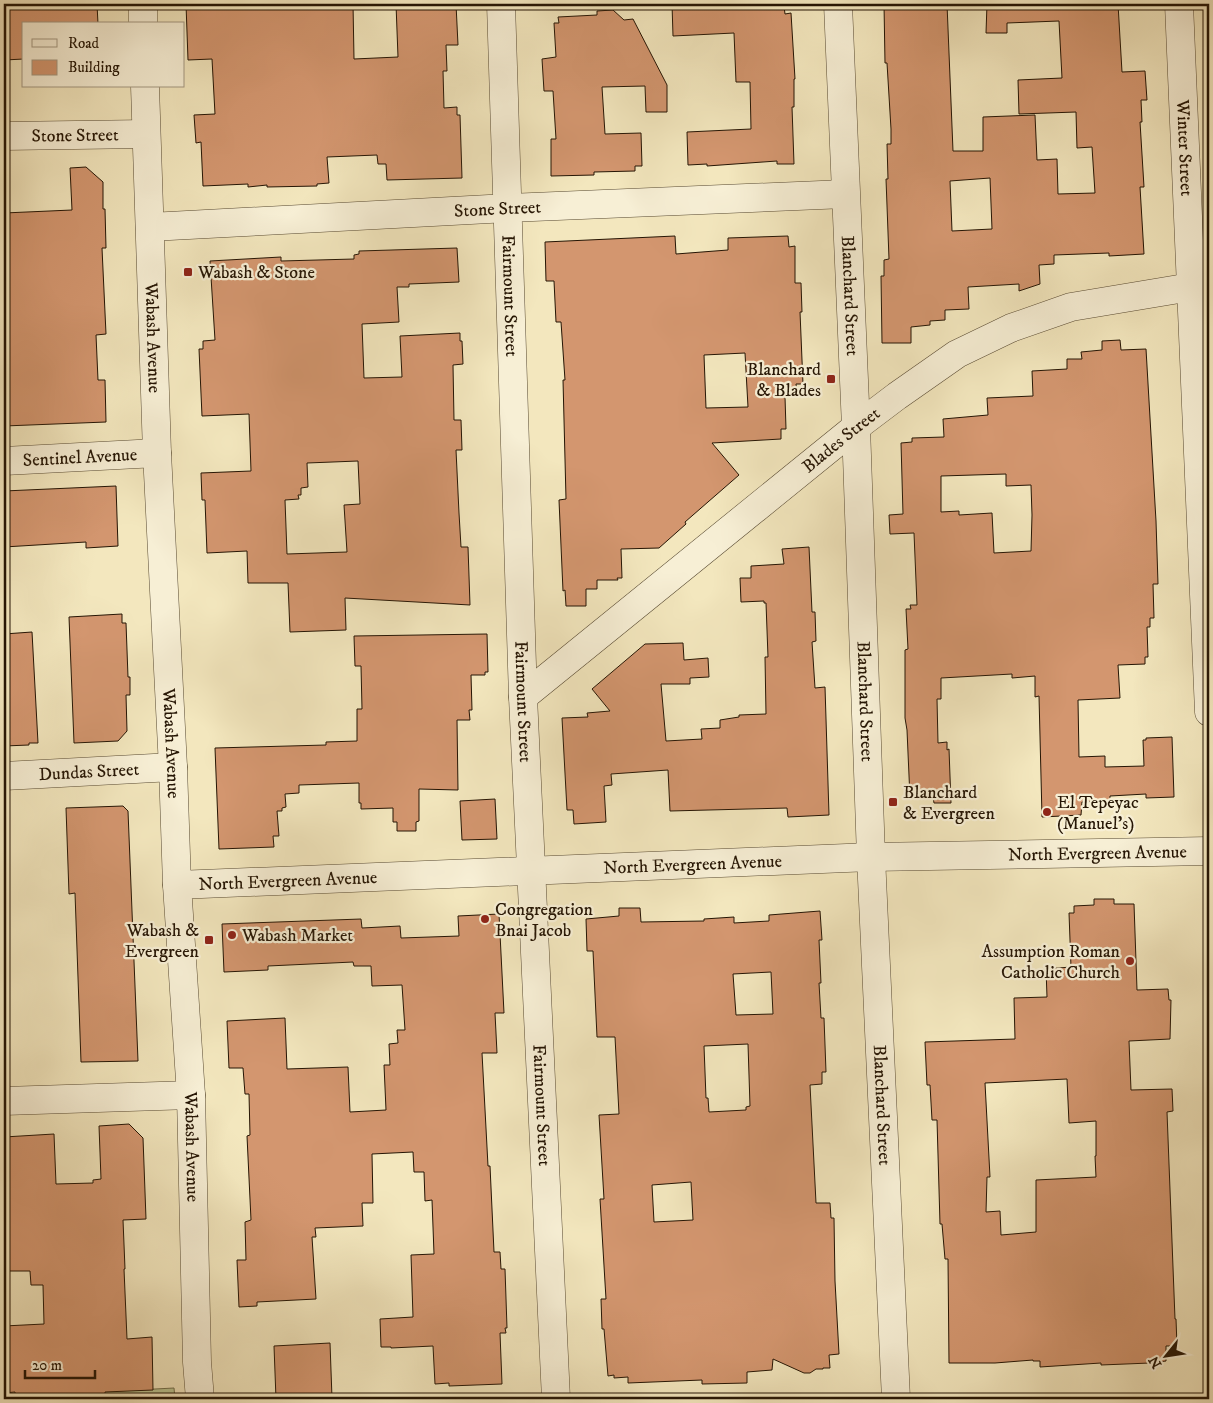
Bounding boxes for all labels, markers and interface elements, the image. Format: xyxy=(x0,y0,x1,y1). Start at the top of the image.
legend xyxy=(22,22,185,88)
text: Road xyxy=(68,34,100,53)
text: Building xyxy=(68,58,120,77)
street label: Winter Street xyxy=(1171,98,1197,197)
street label: Stone Street xyxy=(31,124,119,148)
street label: Stone Street xyxy=(453,197,542,223)
street label: Fairmount Street xyxy=(496,235,522,357)
street label: Blanchard Street xyxy=(836,235,863,357)
place label: Wabash & Stone xyxy=(197,262,315,284)
marker: Wabash & Stone xyxy=(182,266,194,278)
street label: Wabash Avenue xyxy=(139,281,165,393)
place label: Blanchard & Blades xyxy=(747,359,821,402)
marker: Blanchard & Blades xyxy=(825,373,837,385)
street label: Blades Street xyxy=(798,403,885,478)
street label: Sentinel Avenue xyxy=(22,444,138,472)
street label: Fairmount Street xyxy=(509,640,536,763)
street label: Blanchard Street xyxy=(851,641,878,762)
street label: Wabash Avenue xyxy=(157,687,184,799)
street label: Dundas Street xyxy=(38,759,140,786)
place label: Blanchard & Evergreen xyxy=(903,782,995,825)
place label: El Tepeyac (Manuel's) xyxy=(1057,792,1139,835)
marker: Blanchard & Evergreen xyxy=(887,796,899,808)
marker: El Tepeyac (Manuel's) xyxy=(1041,806,1053,818)
street label: North Evergreen Avenue xyxy=(1008,841,1187,867)
street label: North Evergreen Avenue xyxy=(603,851,782,880)
street label: North Evergreen Avenue xyxy=(198,867,378,896)
place label: Congregation Bnai Jacob xyxy=(495,899,594,942)
marker: Congregation Bnai Jacob xyxy=(479,913,491,925)
place label: Wabash & Evergreen xyxy=(125,920,200,963)
place label: Wabash Market xyxy=(241,925,353,947)
marker: Wabash Market xyxy=(226,929,238,941)
marker: Wabash & Evergreen xyxy=(203,934,215,946)
place label: Assumption Roman Catholic Church xyxy=(982,941,1121,984)
marker: Assumption Roman Catholic Church xyxy=(1124,955,1136,967)
street label: Fairmount Street xyxy=(527,1044,555,1167)
street label: Blanchard Street xyxy=(868,1044,895,1166)
street label: Wabash Avenue xyxy=(179,1090,203,1202)
north arrow xyxy=(1140,1330,1190,1380)
scale bar xyxy=(25,1348,95,1380)
text: N xyxy=(1145,1352,1166,1371)
text: 20 m xyxy=(32,1356,62,1375)

